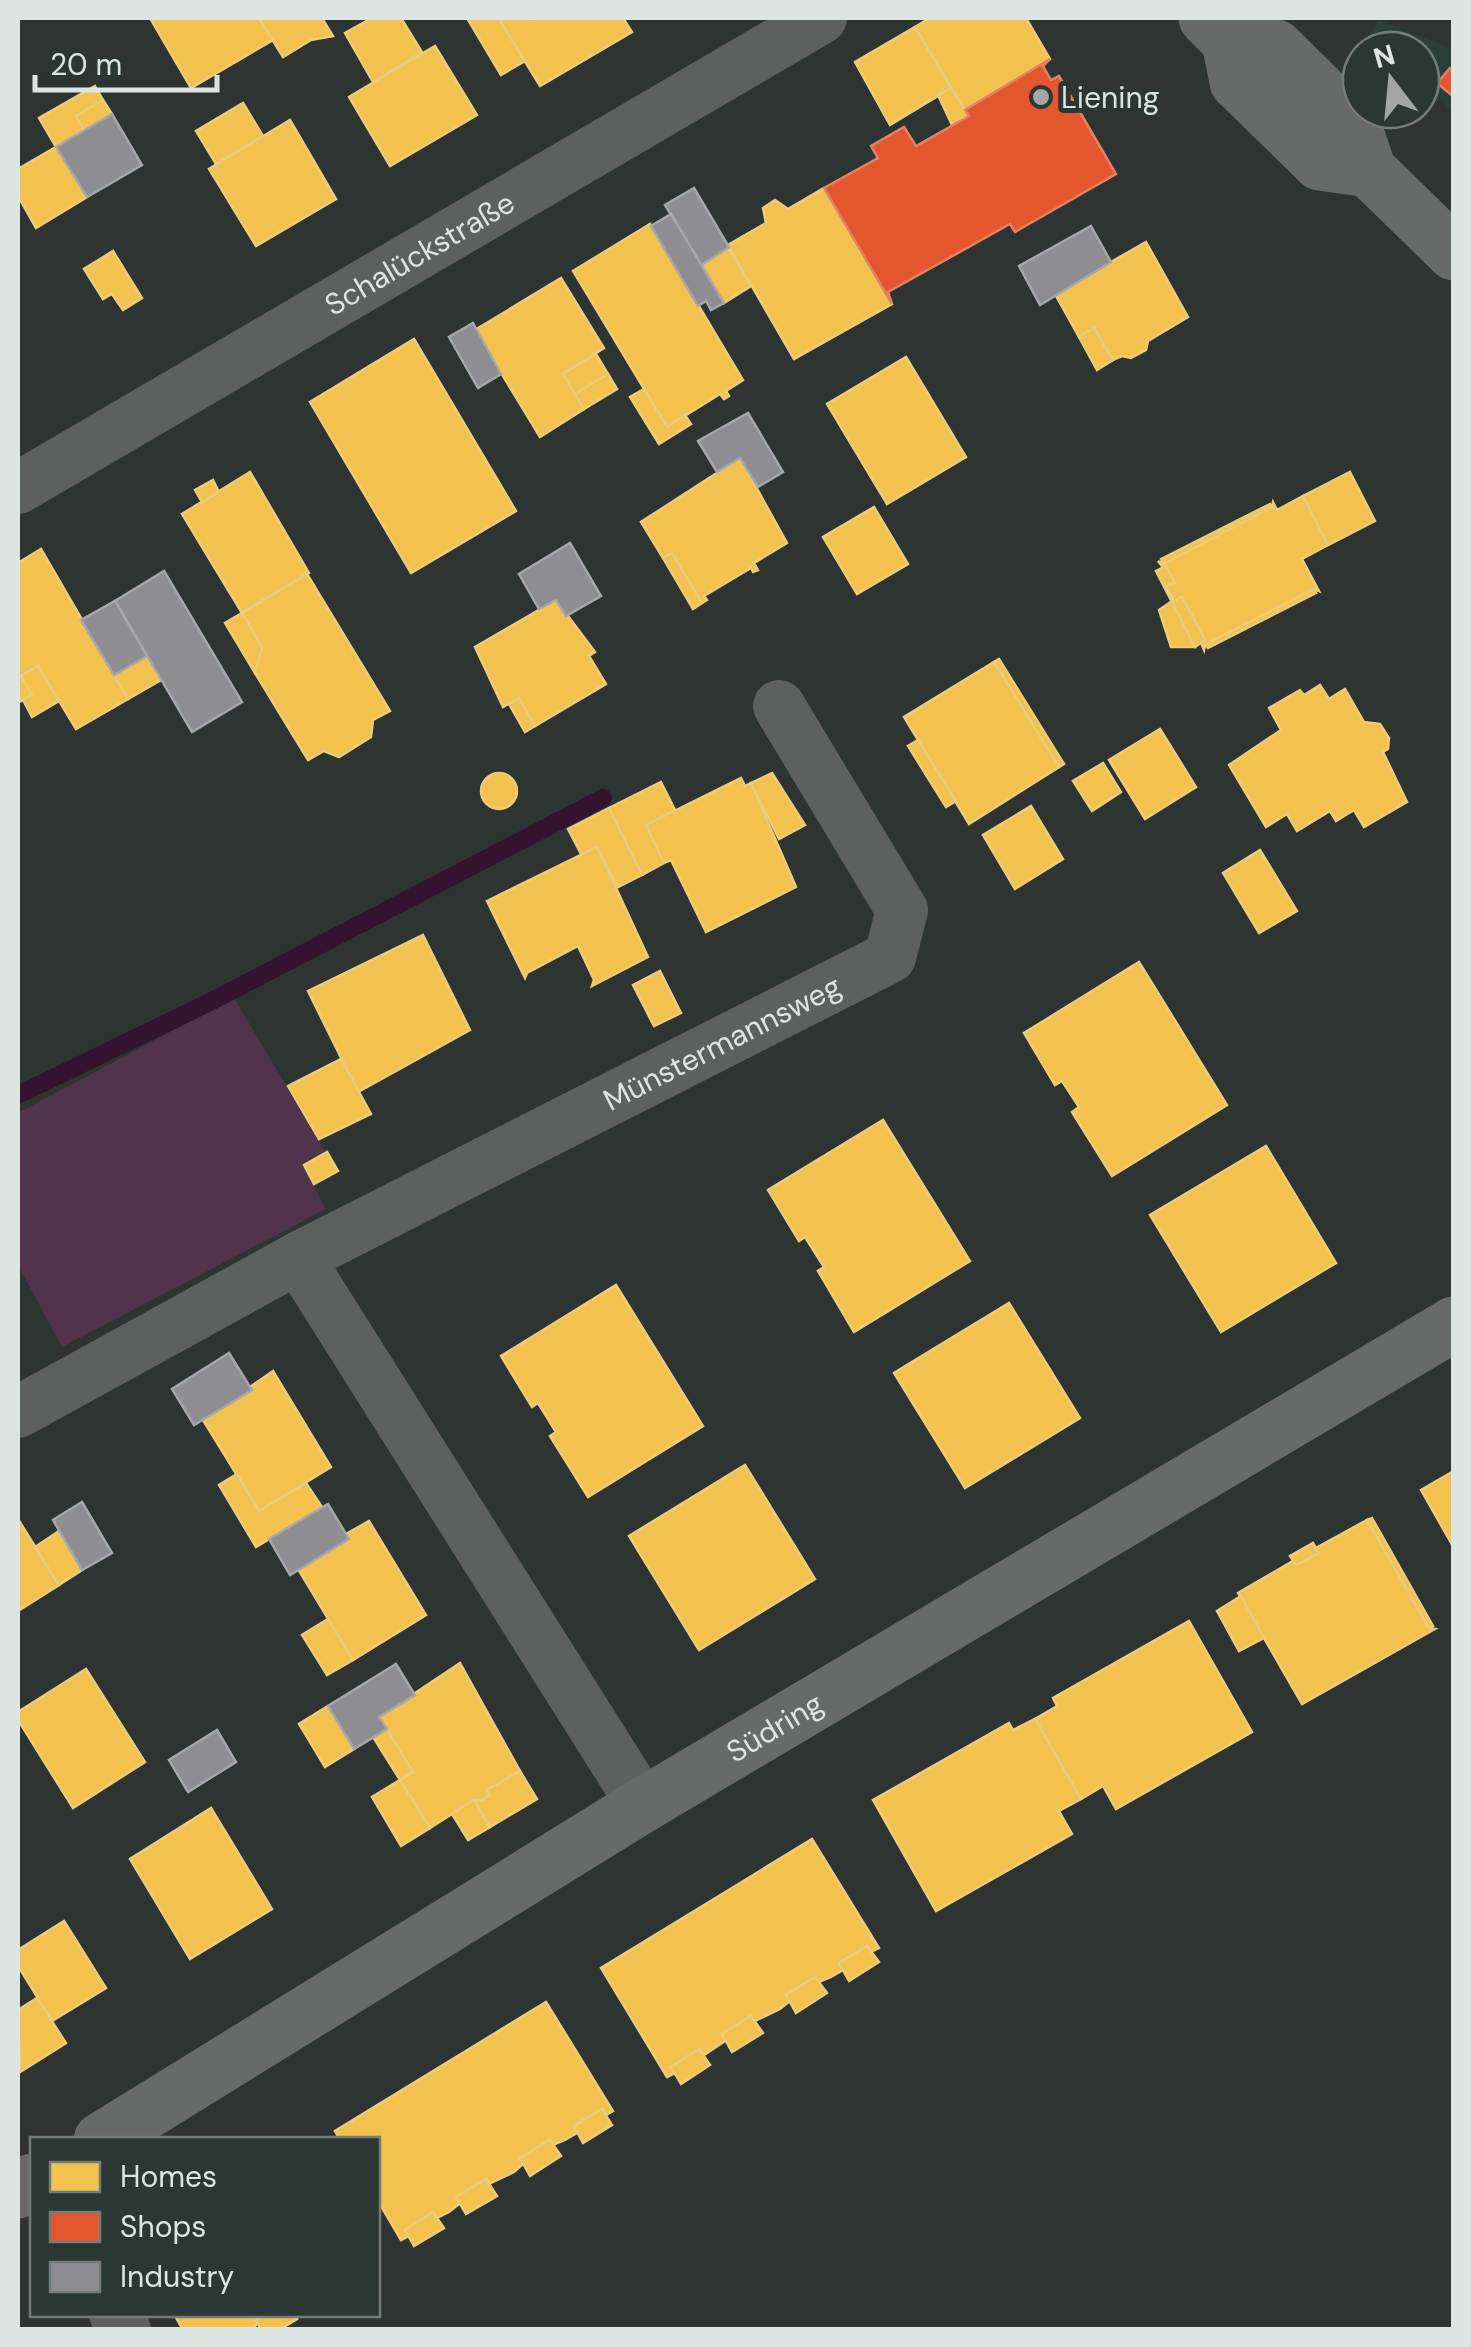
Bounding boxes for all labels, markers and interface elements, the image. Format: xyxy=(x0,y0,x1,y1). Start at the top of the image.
scale bar xyxy=(35,30,218,92)
north arrow xyxy=(1341,30,1441,130)
text: N xyxy=(1369,36,1399,77)
text: 20 m xyxy=(50,45,122,84)
place label: Liening xyxy=(1061,78,1159,117)
marker: Liening xyxy=(1030,86,1052,108)
street label: Schalückstraße xyxy=(317,182,521,324)
street label: Münstermannsweg xyxy=(596,966,847,1119)
street label: Südring xyxy=(719,1683,830,1771)
legend xyxy=(30,2137,380,2317)
text: Homes xyxy=(120,2157,217,2196)
text: Shops xyxy=(120,2207,206,2246)
text: Industry xyxy=(120,2257,234,2296)

